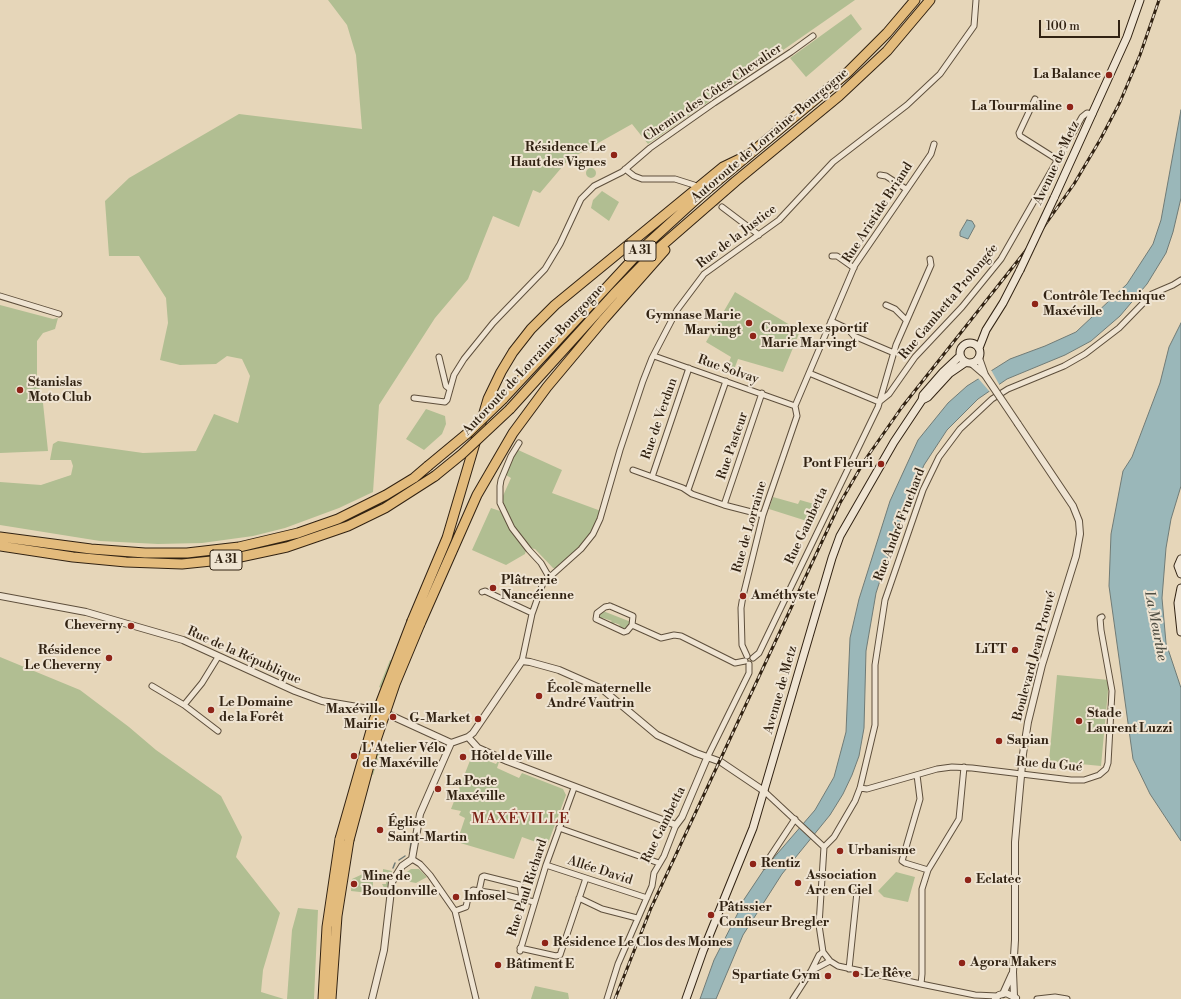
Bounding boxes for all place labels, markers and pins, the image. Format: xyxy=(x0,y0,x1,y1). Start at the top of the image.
place label: La Balance xyxy=(1033,67,1101,83)
marker: La Balance xyxy=(1104,70,1114,80)
place label: La Tourmaline xyxy=(971,99,1062,115)
marker: La Tourmaline xyxy=(1065,102,1075,112)
place label: Résidence Le Haut des Vignes xyxy=(511,140,606,171)
marker: Résidence Le Haut des Vignes xyxy=(609,150,619,160)
place label: Contrôle Technique Maxéville xyxy=(1043,289,1165,320)
marker: Contrôle Technique Maxéville xyxy=(1030,299,1040,309)
place label: Gymnase Marie Marvingt xyxy=(646,308,741,339)
marker: Gymnase Marie Marvingt xyxy=(744,318,754,328)
place label: Complexe sportif Marie Marvingt xyxy=(761,321,867,352)
marker: Complexe sportif Marie Marvingt xyxy=(748,331,758,341)
place label: Stanislas Moto Club xyxy=(28,375,92,406)
marker: Stanislas Moto Club xyxy=(15,385,25,395)
place label: Pont Fleuri xyxy=(803,456,873,472)
marker: Pont Fleuri xyxy=(876,459,886,469)
place label: Plâtrerie Nancéienne xyxy=(501,573,574,604)
marker: Plâtrerie Nancéienne xyxy=(488,583,498,593)
place label: Améthyste xyxy=(751,588,816,604)
marker: Améthyste xyxy=(738,591,748,601)
place label: Cheverny xyxy=(64,618,123,634)
marker: Cheverny xyxy=(126,621,136,631)
place label: LiTT xyxy=(975,642,1007,658)
place label: Résidence Le Cheverny xyxy=(24,643,101,674)
marker: LiTT xyxy=(1010,645,1020,655)
marker: Résidence Le Cheverny xyxy=(104,653,114,663)
place label: École maternelle André Vautrin xyxy=(547,681,651,712)
marker: École maternelle André Vautrin xyxy=(534,691,544,701)
place label: Le Domaine de la Forêt xyxy=(219,695,293,726)
place label: Maxéville Mairie xyxy=(326,702,385,733)
marker: Le Domaine de la Forêt xyxy=(206,705,216,715)
place label: Stade Laurent Luzzi xyxy=(1087,706,1172,737)
place label: G-Market xyxy=(409,711,470,727)
marker: Maxéville Mairie xyxy=(388,712,398,722)
marker: G-Market xyxy=(473,714,483,724)
marker: Stade Laurent Luzzi xyxy=(1074,716,1084,726)
place label: Sapian xyxy=(1007,733,1049,749)
marker: Sapian xyxy=(994,736,1004,746)
place label: L'Atelier Vélo de Maxéville xyxy=(362,741,446,772)
place label: Hôtel de Ville xyxy=(471,749,552,765)
marker: L'Atelier Vélo de Maxéville xyxy=(349,751,359,761)
marker: Hôtel de Ville xyxy=(458,752,468,762)
place label: La Poste Maxéville xyxy=(446,774,505,805)
marker: La Poste Maxéville xyxy=(433,784,443,794)
place label: Église Saint-Martin xyxy=(388,815,467,846)
marker: Église Saint-Martin xyxy=(375,825,385,835)
place label: Urbanisme xyxy=(848,843,916,859)
marker: Urbanisme xyxy=(835,846,845,856)
place label: Rentiz xyxy=(761,856,800,872)
marker: Rentiz xyxy=(748,859,758,869)
place label: Association Arc en Ciel xyxy=(806,868,876,899)
place label: Mine de Boudonville xyxy=(362,869,437,900)
place label: Eclatec xyxy=(976,872,1021,888)
marker: Eclatec xyxy=(963,875,973,885)
marker: Association Arc en Ciel xyxy=(793,878,803,888)
marker: Mine de Boudonville xyxy=(349,879,359,889)
place label: Infosel xyxy=(464,889,506,905)
marker: Infosel xyxy=(451,892,461,902)
place label: Pâtissier Confiseur Bregler xyxy=(719,900,829,931)
marker: Pâtissier Confiseur Bregler xyxy=(706,910,716,920)
place label: Résidence Le Clos des Moines xyxy=(553,935,732,951)
marker: Résidence Le Clos des Moines xyxy=(540,938,550,948)
place label: Agora Makers xyxy=(970,955,1056,971)
place label: Bâtiment E xyxy=(506,957,574,973)
marker: Agora Makers xyxy=(957,958,967,968)
marker: Bâtiment E xyxy=(493,960,503,970)
place label: Le Rêve xyxy=(864,966,912,982)
place label: Spartiate Gym xyxy=(732,968,820,984)
marker: Le Rêve xyxy=(851,969,861,979)
marker: Spartiate Gym xyxy=(823,971,833,981)

